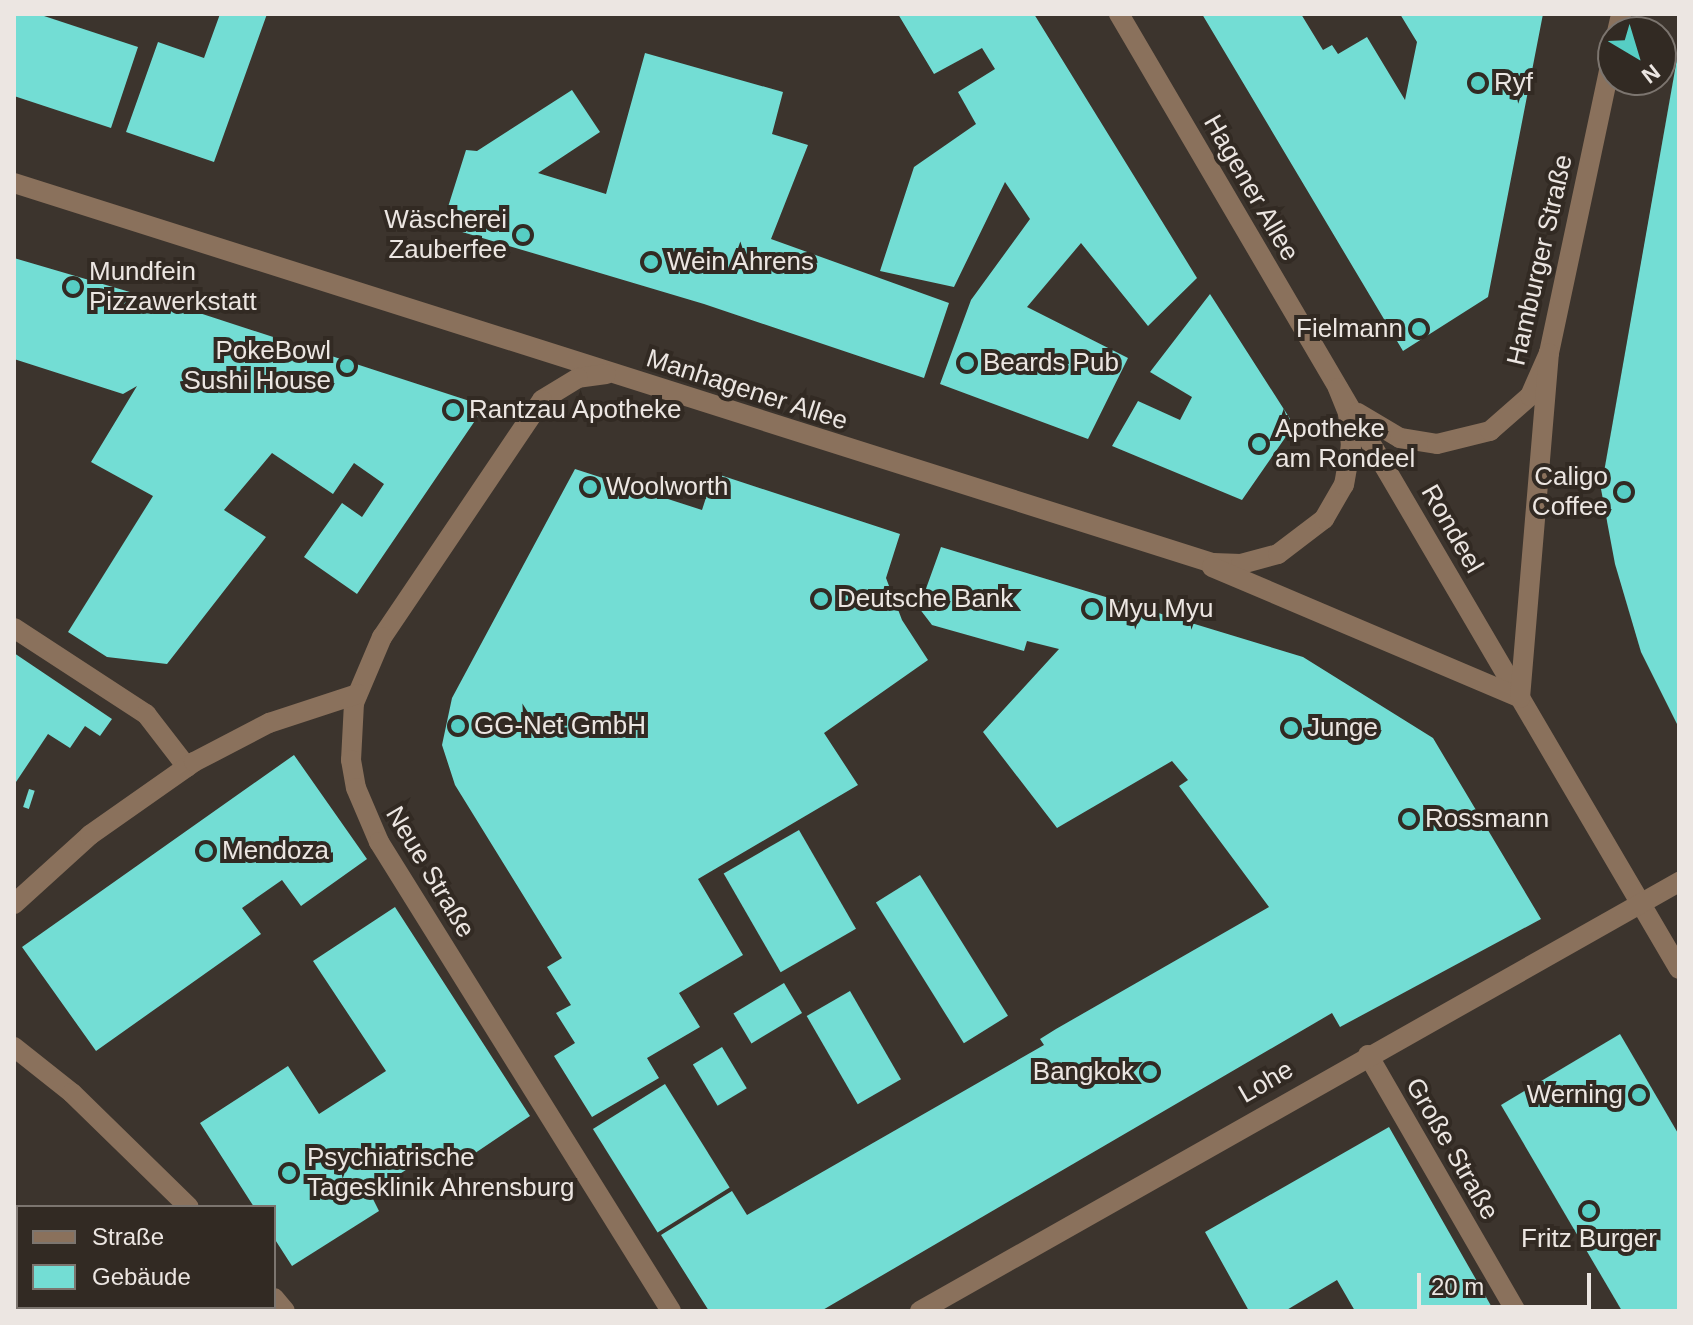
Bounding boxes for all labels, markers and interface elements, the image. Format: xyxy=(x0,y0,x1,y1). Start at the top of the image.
north arrow xyxy=(1597,16,1677,96)
text: N xyxy=(1637,59,1665,88)
place label: Ryf xyxy=(1494,67,1533,99)
marker: Ryf xyxy=(1469,74,1487,92)
street label: Hagener Allee xyxy=(1196,109,1306,267)
street label: Hamburger Straße xyxy=(1501,152,1579,368)
place label: Wäscherei Zauberfee xyxy=(384,204,507,266)
marker: Wäscherei Zauberfee xyxy=(514,226,532,244)
place label: Wein Ahrens xyxy=(667,246,815,278)
marker: Wein Ahrens xyxy=(642,253,660,271)
place label: Mundfein Pizzawerkstatt xyxy=(89,256,257,318)
marker: Mundfein Pizzawerkstatt xyxy=(64,278,82,296)
place label: Fielmann xyxy=(1296,313,1403,345)
marker: Fielmann xyxy=(1410,320,1428,338)
place label: PokeBowl Sushi House xyxy=(184,335,331,396)
street label: Manhagener Allee xyxy=(642,343,852,437)
place label: Beards Pub xyxy=(983,347,1119,379)
marker: Beards Pub xyxy=(958,354,976,372)
marker: PokeBowl Sushi House xyxy=(338,357,356,375)
place label: Rantzau Apotheke xyxy=(469,394,683,426)
marker: Rantzau Apotheke xyxy=(444,401,462,419)
place label: Apotheke am Rondeel xyxy=(1275,413,1415,474)
marker: Apotheke am Rondeel xyxy=(1250,435,1268,453)
place label: Caligo Coffee xyxy=(1532,461,1608,522)
place label: Woolworth xyxy=(606,471,728,503)
marker: Woolworth xyxy=(581,478,599,496)
street label: Rondeel xyxy=(1414,479,1490,579)
marker: Caligo Coffee xyxy=(1615,483,1633,501)
place label: Deutsche Bank xyxy=(837,583,1013,615)
marker: Deutsche Bank xyxy=(812,590,830,608)
place label: Myu Myu xyxy=(1108,593,1213,625)
marker: Myu Myu xyxy=(1083,600,1101,618)
place label: GG-Net GmbH xyxy=(474,710,646,742)
place label: Junge xyxy=(1307,712,1378,744)
marker: GG-Net GmbH xyxy=(449,717,467,735)
marker: Junge xyxy=(1282,719,1300,737)
street label: Neue Straße xyxy=(379,801,481,943)
place label: Rossmann xyxy=(1425,803,1549,835)
marker: Rossmann xyxy=(1400,810,1418,828)
place label: Mendoza xyxy=(222,835,329,867)
marker: Mendoza xyxy=(197,842,215,860)
street label: Lohe xyxy=(1233,1054,1299,1110)
place label: Bangkok xyxy=(1033,1056,1134,1088)
marker: Bangkok xyxy=(1141,1063,1159,1081)
street label: Große Straße xyxy=(1399,1072,1505,1226)
place label: Werning xyxy=(1527,1079,1623,1111)
marker: Werning xyxy=(1630,1086,1648,1104)
place label: Psychiatrische Tagesklinik Ahrensburg xyxy=(307,1142,576,1204)
marker: Psychiatrische Tagesklinik Ahrensburg xyxy=(278,1162,300,1184)
marker: Fritz Burger xyxy=(1580,1202,1598,1220)
legend xyxy=(16,1205,276,1309)
text: Straße xyxy=(92,1223,164,1250)
place label: Fritz Burger xyxy=(1521,1223,1657,1255)
scale bar xyxy=(1421,1257,1595,1307)
text: Gebäude xyxy=(92,1263,191,1290)
text: 20 m xyxy=(1431,1273,1484,1300)

